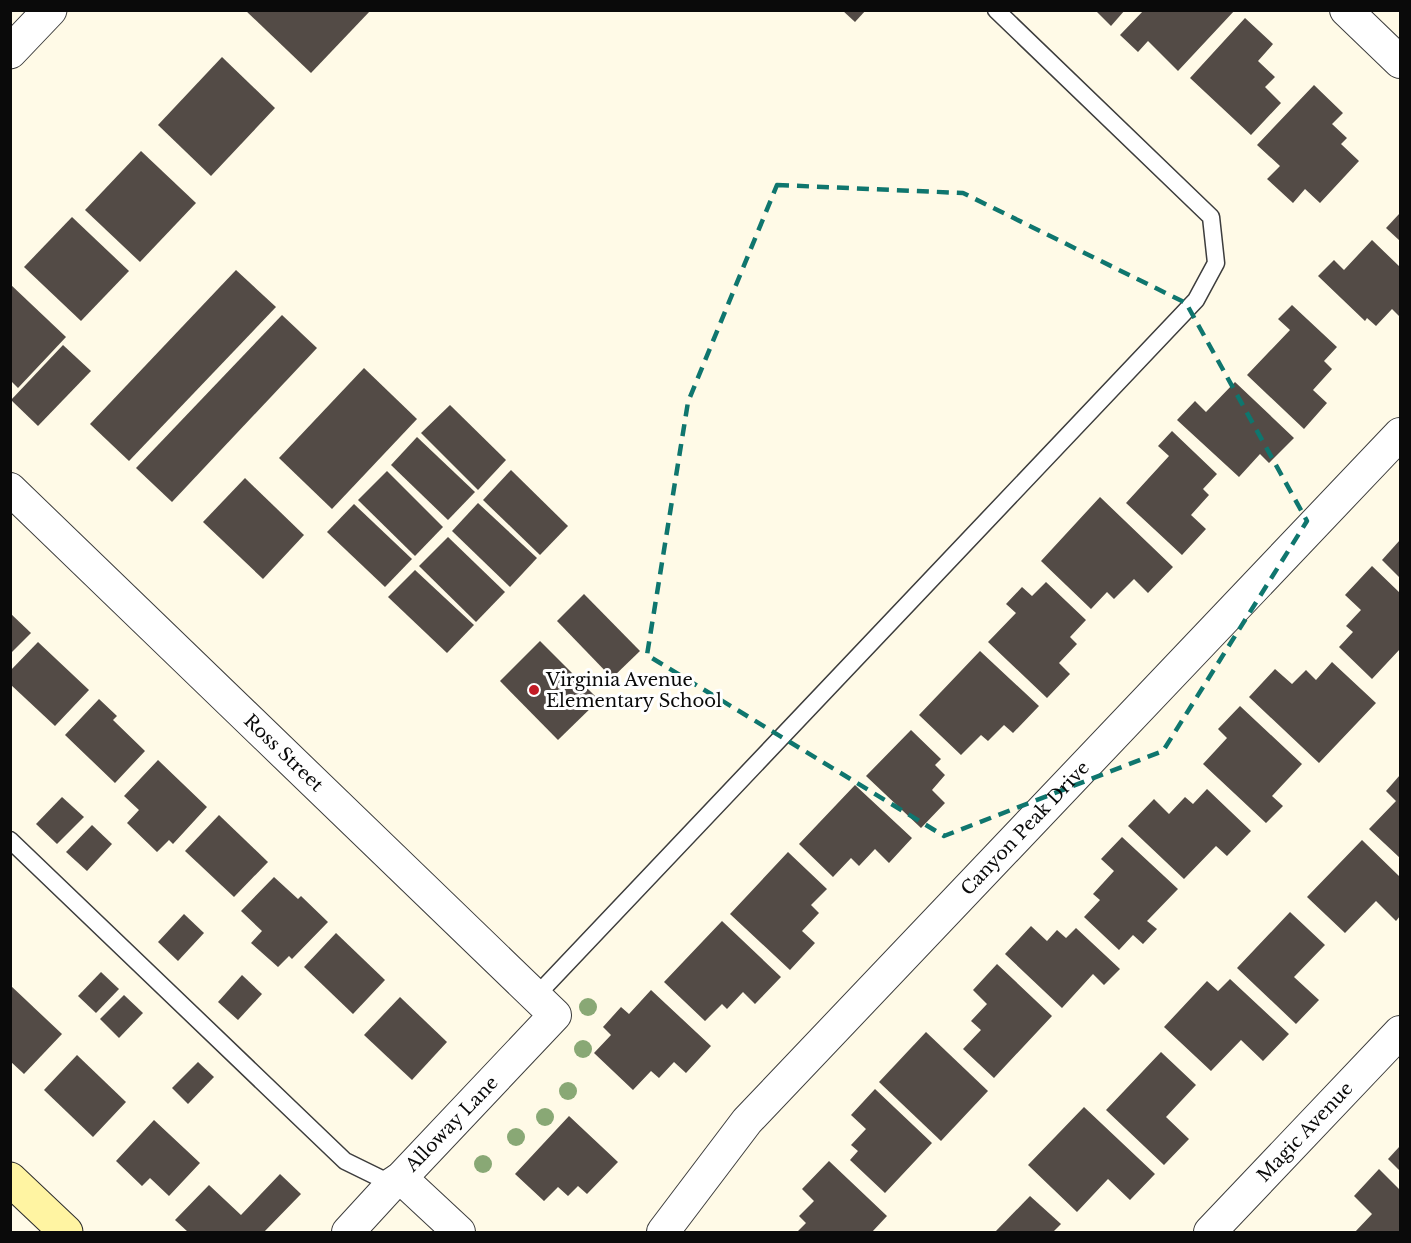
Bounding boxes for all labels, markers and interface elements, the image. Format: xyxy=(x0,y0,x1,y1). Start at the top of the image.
place label: Virginia Avenue Elementary School xyxy=(545,669,722,712)
marker: Virginia Avenue Elementary School xyxy=(527,683,541,697)
street label: Ross Street xyxy=(239,710,328,796)
street label: Canyon Peak Drive xyxy=(956,757,1094,900)
street label: Alloway Lane xyxy=(400,1072,503,1177)
street label: Magic Avenue xyxy=(1253,1078,1358,1186)

